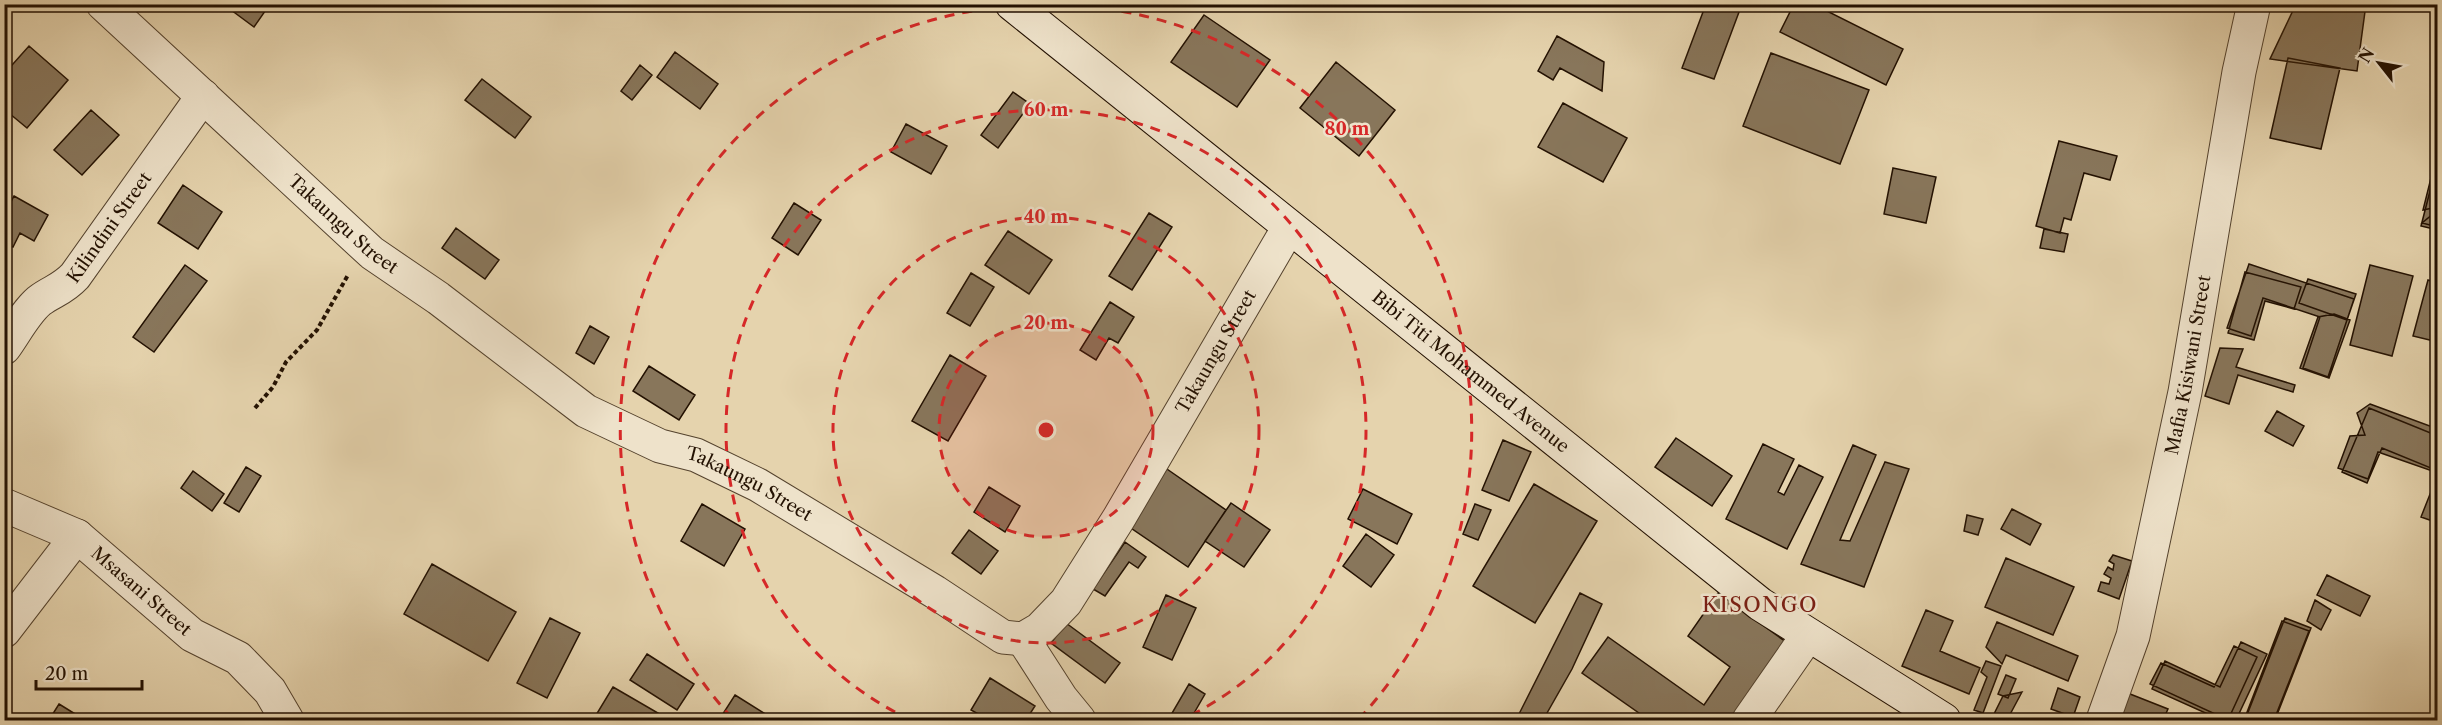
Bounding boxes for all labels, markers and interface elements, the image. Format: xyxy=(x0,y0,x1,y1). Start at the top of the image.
north arrow xyxy=(2349,33,2409,93)
text: N xyxy=(2354,44,2378,66)
text: 60 m xyxy=(1024,99,1068,121)
text: 80 m xyxy=(1324,118,1370,140)
street label: Kilindini Street xyxy=(62,168,157,287)
street label: Takaungu Street xyxy=(284,170,403,279)
text: 40 m xyxy=(1024,206,1068,228)
street label: Mafia Kisiwani Street xyxy=(2161,273,2216,457)
street label: Takaungu Street xyxy=(1171,285,1261,418)
street label: Bibi Titi Mohammed Avenue xyxy=(1368,286,1574,458)
text: 20 m xyxy=(1024,312,1068,334)
centre of rings xyxy=(1036,420,1056,440)
street label: Takaungu Street xyxy=(684,442,817,526)
street label: Msasani Street xyxy=(86,542,196,641)
district label: KISONGO xyxy=(1702,592,1818,617)
scale bar xyxy=(36,653,142,691)
text: 20 m xyxy=(45,663,89,685)

